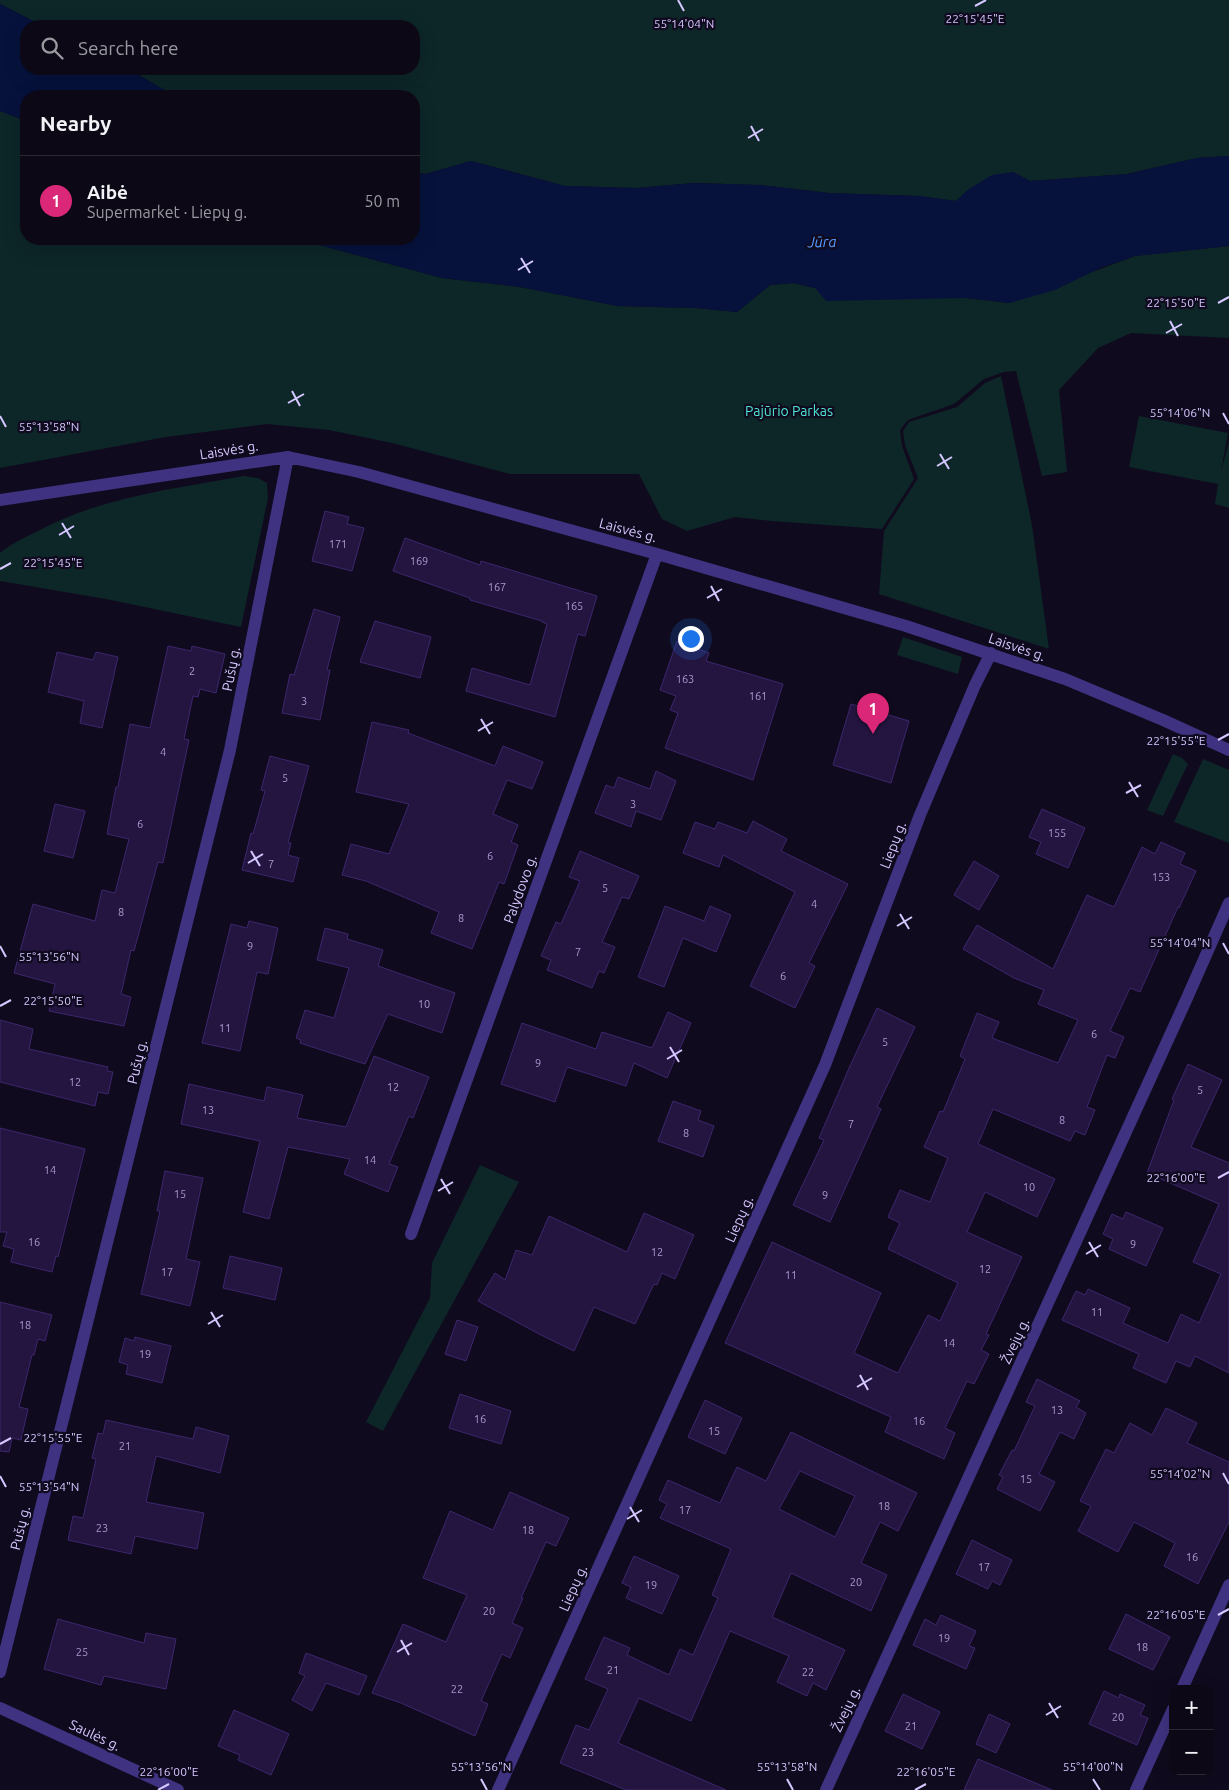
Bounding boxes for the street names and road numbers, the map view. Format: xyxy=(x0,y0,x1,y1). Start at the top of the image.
street label: Laisvės g. xyxy=(199,437,259,463)
street label: Laisvės g. xyxy=(597,515,659,545)
street label: Laisvės g. xyxy=(986,630,1048,664)
street label: Pušų g. xyxy=(219,645,243,693)
street label: Liepų g. xyxy=(877,819,909,871)
street label: Palydovo g. xyxy=(500,852,540,926)
street label: Pušų g. xyxy=(124,1038,150,1086)
street label: Liepų g. xyxy=(722,1193,756,1245)
street label: Žvejų g. xyxy=(997,1315,1032,1366)
street label: Pušų g. xyxy=(7,1504,33,1552)
street label: Liepų g. xyxy=(556,1562,590,1614)
street label: Žvejų g. xyxy=(828,1683,863,1734)
street label: Saulės g. xyxy=(67,1716,123,1754)

